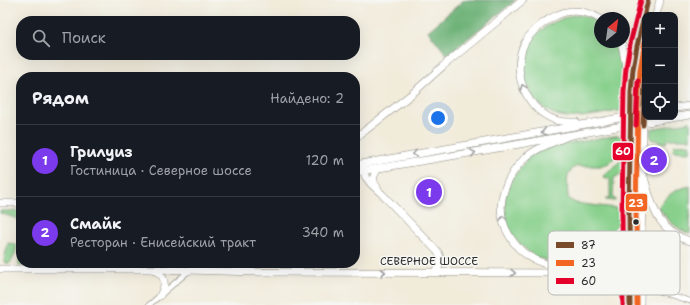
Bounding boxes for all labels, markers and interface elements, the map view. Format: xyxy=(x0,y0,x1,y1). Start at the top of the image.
north arrow xyxy=(594,12,630,48)
map controls xyxy=(642,12,678,120)
button: + xyxy=(642,12,678,48)
search box xyxy=(16,16,360,60)
icon: search xyxy=(30,27,52,49)
text: Поиск xyxy=(62,28,106,48)
button: − xyxy=(642,48,678,84)
one-way arrow xyxy=(520,84,528,91)
button: locate xyxy=(642,84,678,120)
text: Рядом xyxy=(32,87,89,109)
text: Найдено: 2 xyxy=(270,90,344,107)
your location xyxy=(428,108,448,128)
one-way arrow xyxy=(540,127,547,135)
text: Грилуиз xyxy=(70,142,133,162)
line badge: 60 xyxy=(612,142,634,161)
text: 60 xyxy=(615,144,631,159)
pin: 2 xyxy=(641,145,667,175)
one-way arrow xyxy=(412,149,419,158)
one-way arrow xyxy=(470,149,476,157)
text: 1 xyxy=(42,152,48,169)
text: 120 m xyxy=(306,152,344,169)
text: Гостиница · Северное шоссе xyxy=(70,162,252,179)
pin: 1 xyxy=(416,177,442,207)
line badge: 23 xyxy=(625,193,648,212)
text: 23 xyxy=(628,196,644,211)
text: Смайк xyxy=(70,214,122,234)
one-way arrow xyxy=(499,215,507,222)
unlabelled marker xyxy=(631,217,641,227)
text: 2 xyxy=(40,224,50,241)
text: 340 m xyxy=(302,224,344,241)
legend xyxy=(548,231,680,295)
text: Ресторан · Енисейский тракт xyxy=(70,234,256,251)
text: 87 xyxy=(581,238,596,253)
street label: СЕВЕРНОЕ ШОССЕ xyxy=(380,254,478,269)
text: 23 xyxy=(581,256,596,271)
one-way arrow xyxy=(380,268,386,276)
one-way arrow xyxy=(510,269,516,277)
text: 60 xyxy=(581,274,596,289)

